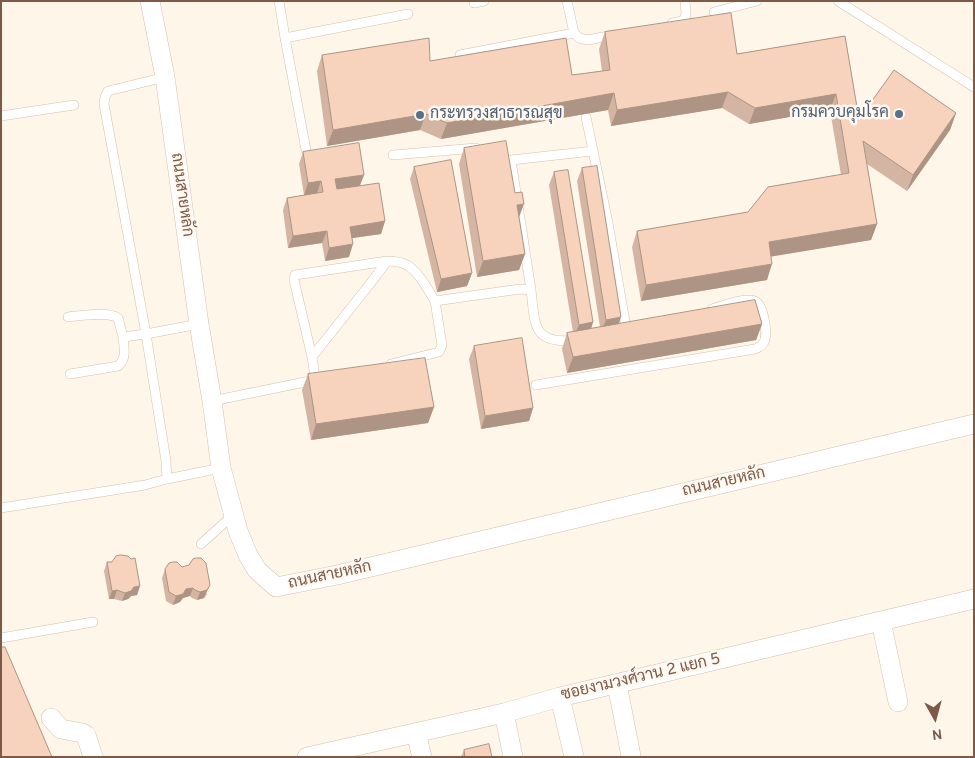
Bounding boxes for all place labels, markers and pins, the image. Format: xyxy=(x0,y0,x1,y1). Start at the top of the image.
place label: กรมควบคุมโรค xyxy=(791,104,889,124)
place label: กระทรวงสาธารณสุข xyxy=(430,105,563,125)
marker: กรมควบคุมโรค xyxy=(893,108,905,120)
marker: กระทรวงสาธารณสุข xyxy=(414,109,426,121)

